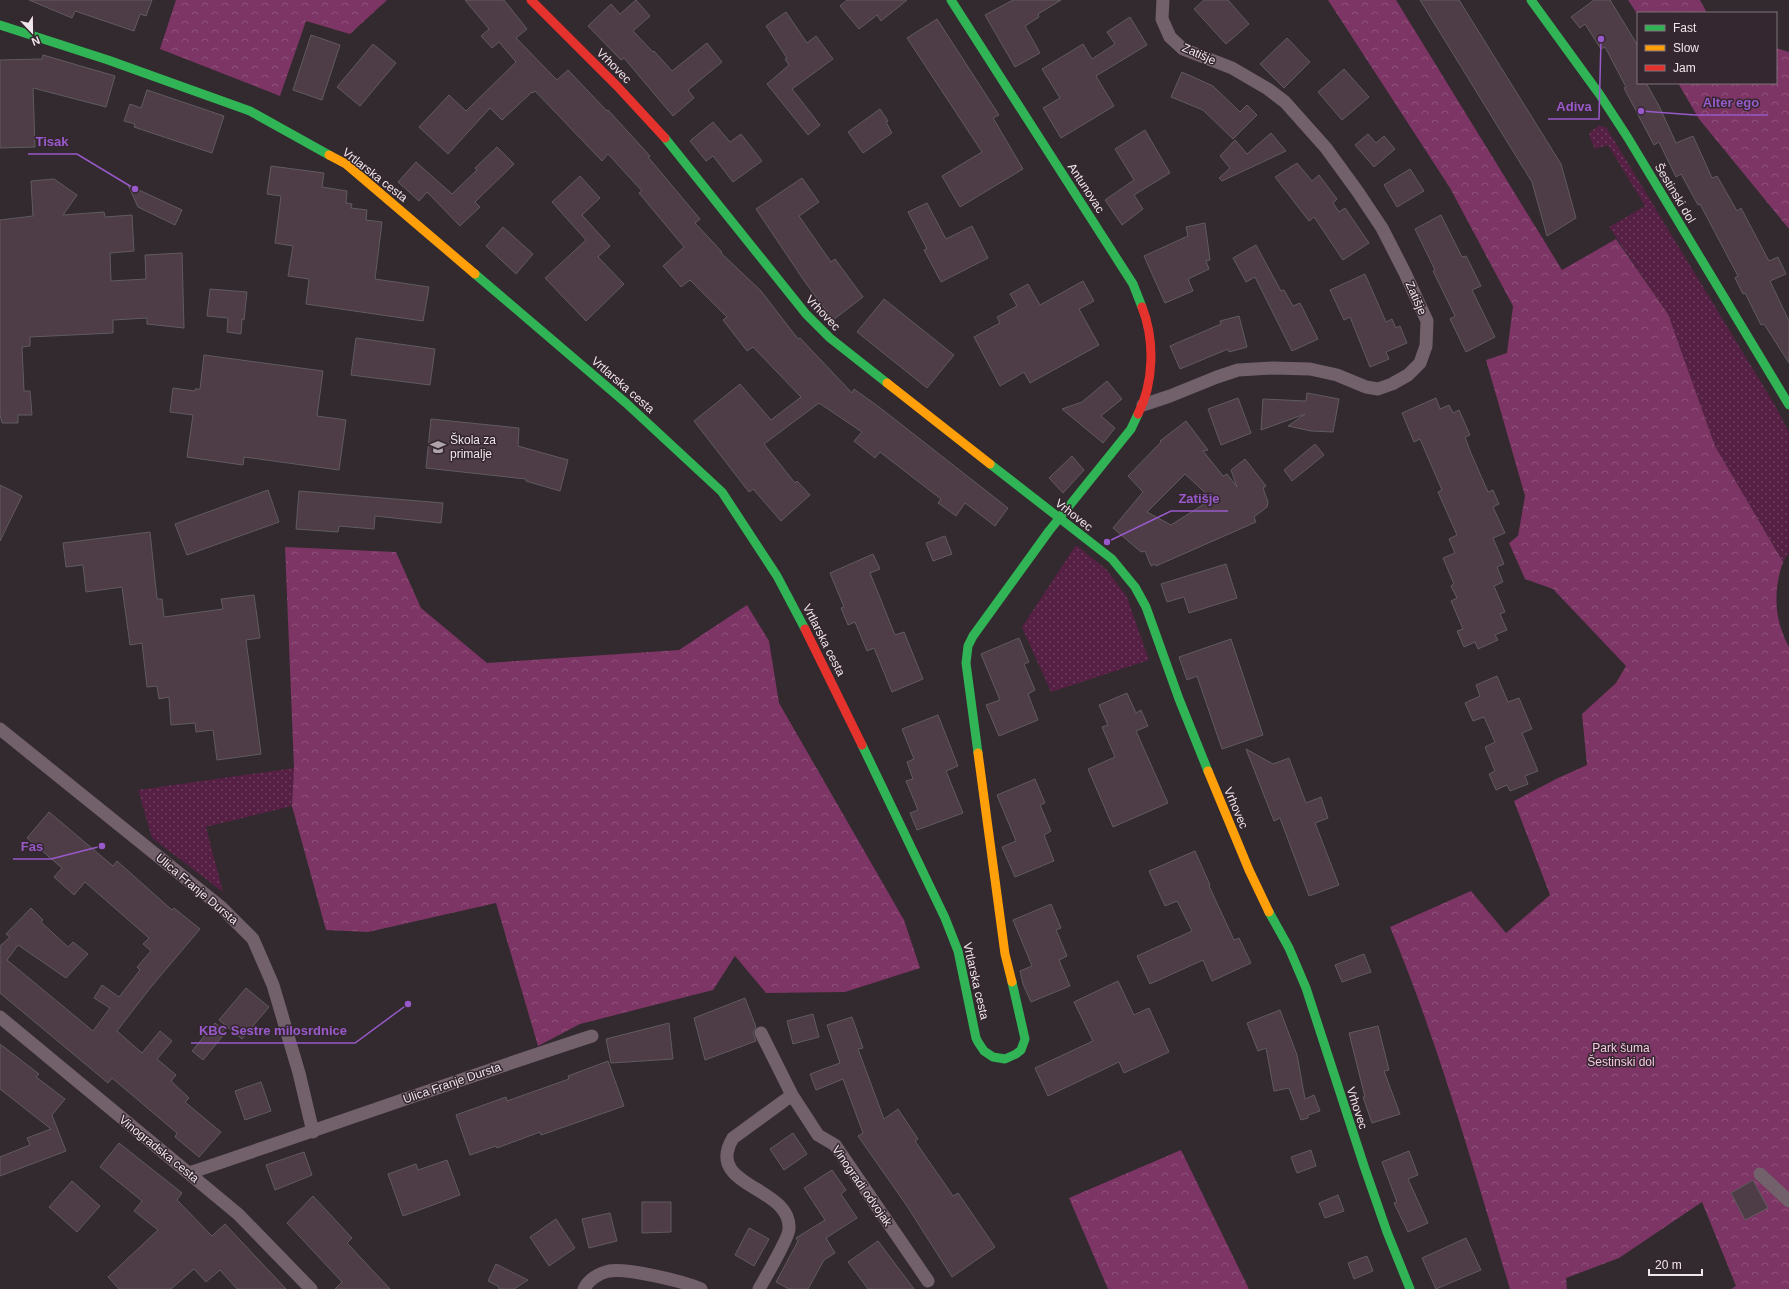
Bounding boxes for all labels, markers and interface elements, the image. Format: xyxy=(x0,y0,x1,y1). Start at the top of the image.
north arrow xyxy=(12,12,52,52)
legend xyxy=(1637,12,1777,84)
text: Fast xyxy=(1673,21,1697,35)
text: N xyxy=(30,34,42,48)
street label: Zatišje xyxy=(1180,40,1218,68)
text: Slow xyxy=(1673,41,1699,55)
street label: Vrhovec xyxy=(594,46,634,86)
text: Jam xyxy=(1673,61,1696,75)
callout: Alter ego xyxy=(1695,90,1768,115)
callout: Adiva xyxy=(1548,94,1599,119)
text: Alter ego xyxy=(1703,95,1759,110)
text: Adiva xyxy=(1556,99,1592,114)
callout: Tisak xyxy=(28,129,77,154)
text: Tisak xyxy=(35,134,69,149)
street label: Vrtlarska cesta xyxy=(340,145,411,205)
street label: Antunovac xyxy=(1065,160,1107,216)
street label: Šestinski dol xyxy=(1652,160,1699,225)
street label: Zatišje xyxy=(1402,279,1430,317)
street label: Vrhovec xyxy=(803,292,843,334)
street label: Vrtlarska cesta xyxy=(589,354,658,416)
place label: Škola za primalje xyxy=(450,432,496,461)
school or university icon: Škola za primalje xyxy=(429,438,447,456)
callout: Zatišje xyxy=(1171,486,1228,511)
text: Zatišje xyxy=(1178,491,1220,506)
street label: Vrhovec xyxy=(1053,496,1095,534)
street label: Vrtlarska cesta xyxy=(800,602,848,679)
street label: Vrhovec xyxy=(1221,785,1251,831)
callout: Fas xyxy=(13,834,51,859)
text: Fas xyxy=(21,839,43,854)
street label: Ulica Franje Dursta xyxy=(153,851,241,928)
street label: Vrtlarska cesta xyxy=(960,941,992,1021)
callout: KBC Sestre milosrdnice xyxy=(191,1018,355,1043)
text: KBC Sestre milosrdnice xyxy=(199,1023,347,1038)
park label: Park šuma Šestinski dol xyxy=(1587,1041,1655,1069)
street label: Ulica Franje Dursta xyxy=(401,1060,503,1106)
street label: Vrhovec xyxy=(1344,1085,1370,1131)
street label: Vinogradska cesta xyxy=(116,1113,202,1186)
street label: Vinogradi odvojak xyxy=(829,1143,896,1230)
scale bar xyxy=(1649,1251,1702,1277)
text: 20 m xyxy=(1655,1258,1682,1272)

